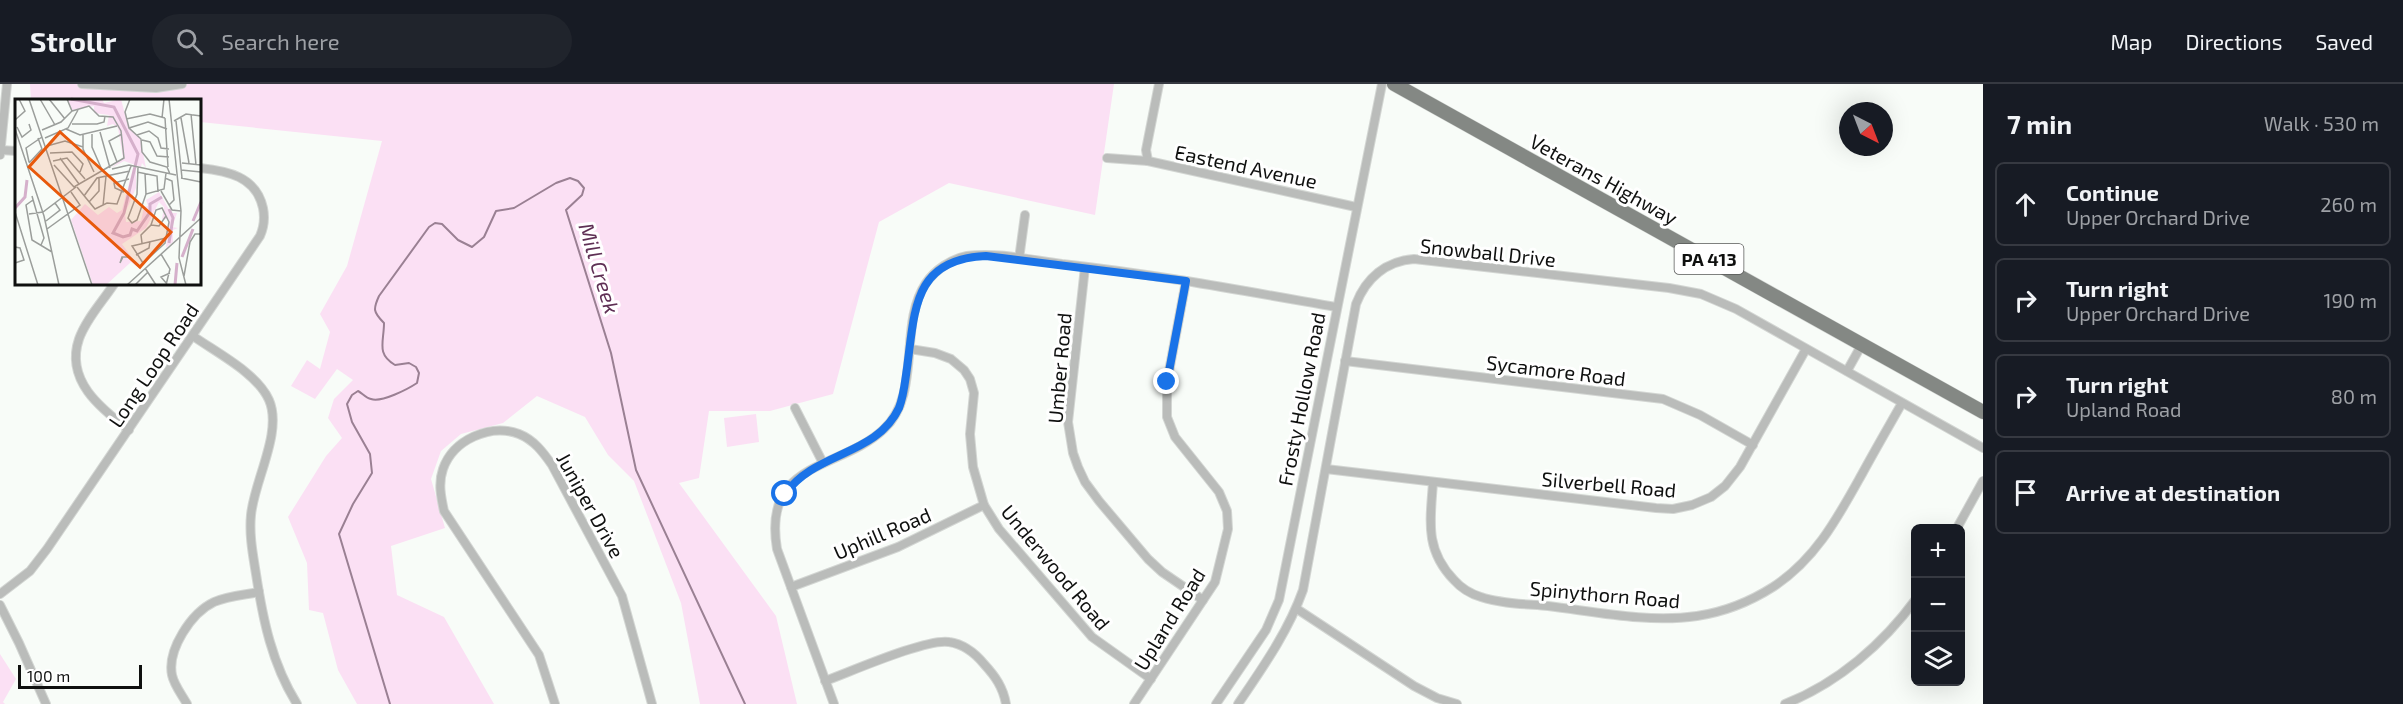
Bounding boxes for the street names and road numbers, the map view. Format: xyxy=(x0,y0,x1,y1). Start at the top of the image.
street label: Veterans Highway xyxy=(1526,129,1682,230)
street label: Eastend Avenue xyxy=(1173,139,1319,193)
street label: Snowball Drive xyxy=(1419,233,1557,271)
road number: PA 413 xyxy=(1674,244,1744,274)
street label: Long Loop Road xyxy=(103,299,203,431)
street label: Frosty Hollow Road xyxy=(1272,310,1330,488)
street label: Umber Road xyxy=(1042,312,1076,424)
street label: Sycamore Road xyxy=(1485,350,1627,390)
street label: Juniper Drive xyxy=(552,448,630,562)
street label: Silverbell Road xyxy=(1541,466,1677,502)
street label: Underwood Road xyxy=(997,499,1115,635)
street label: Uphill Road xyxy=(830,502,934,564)
street label: Upland Road xyxy=(1128,564,1210,674)
street label: Spinythorn Road xyxy=(1529,575,1681,613)

